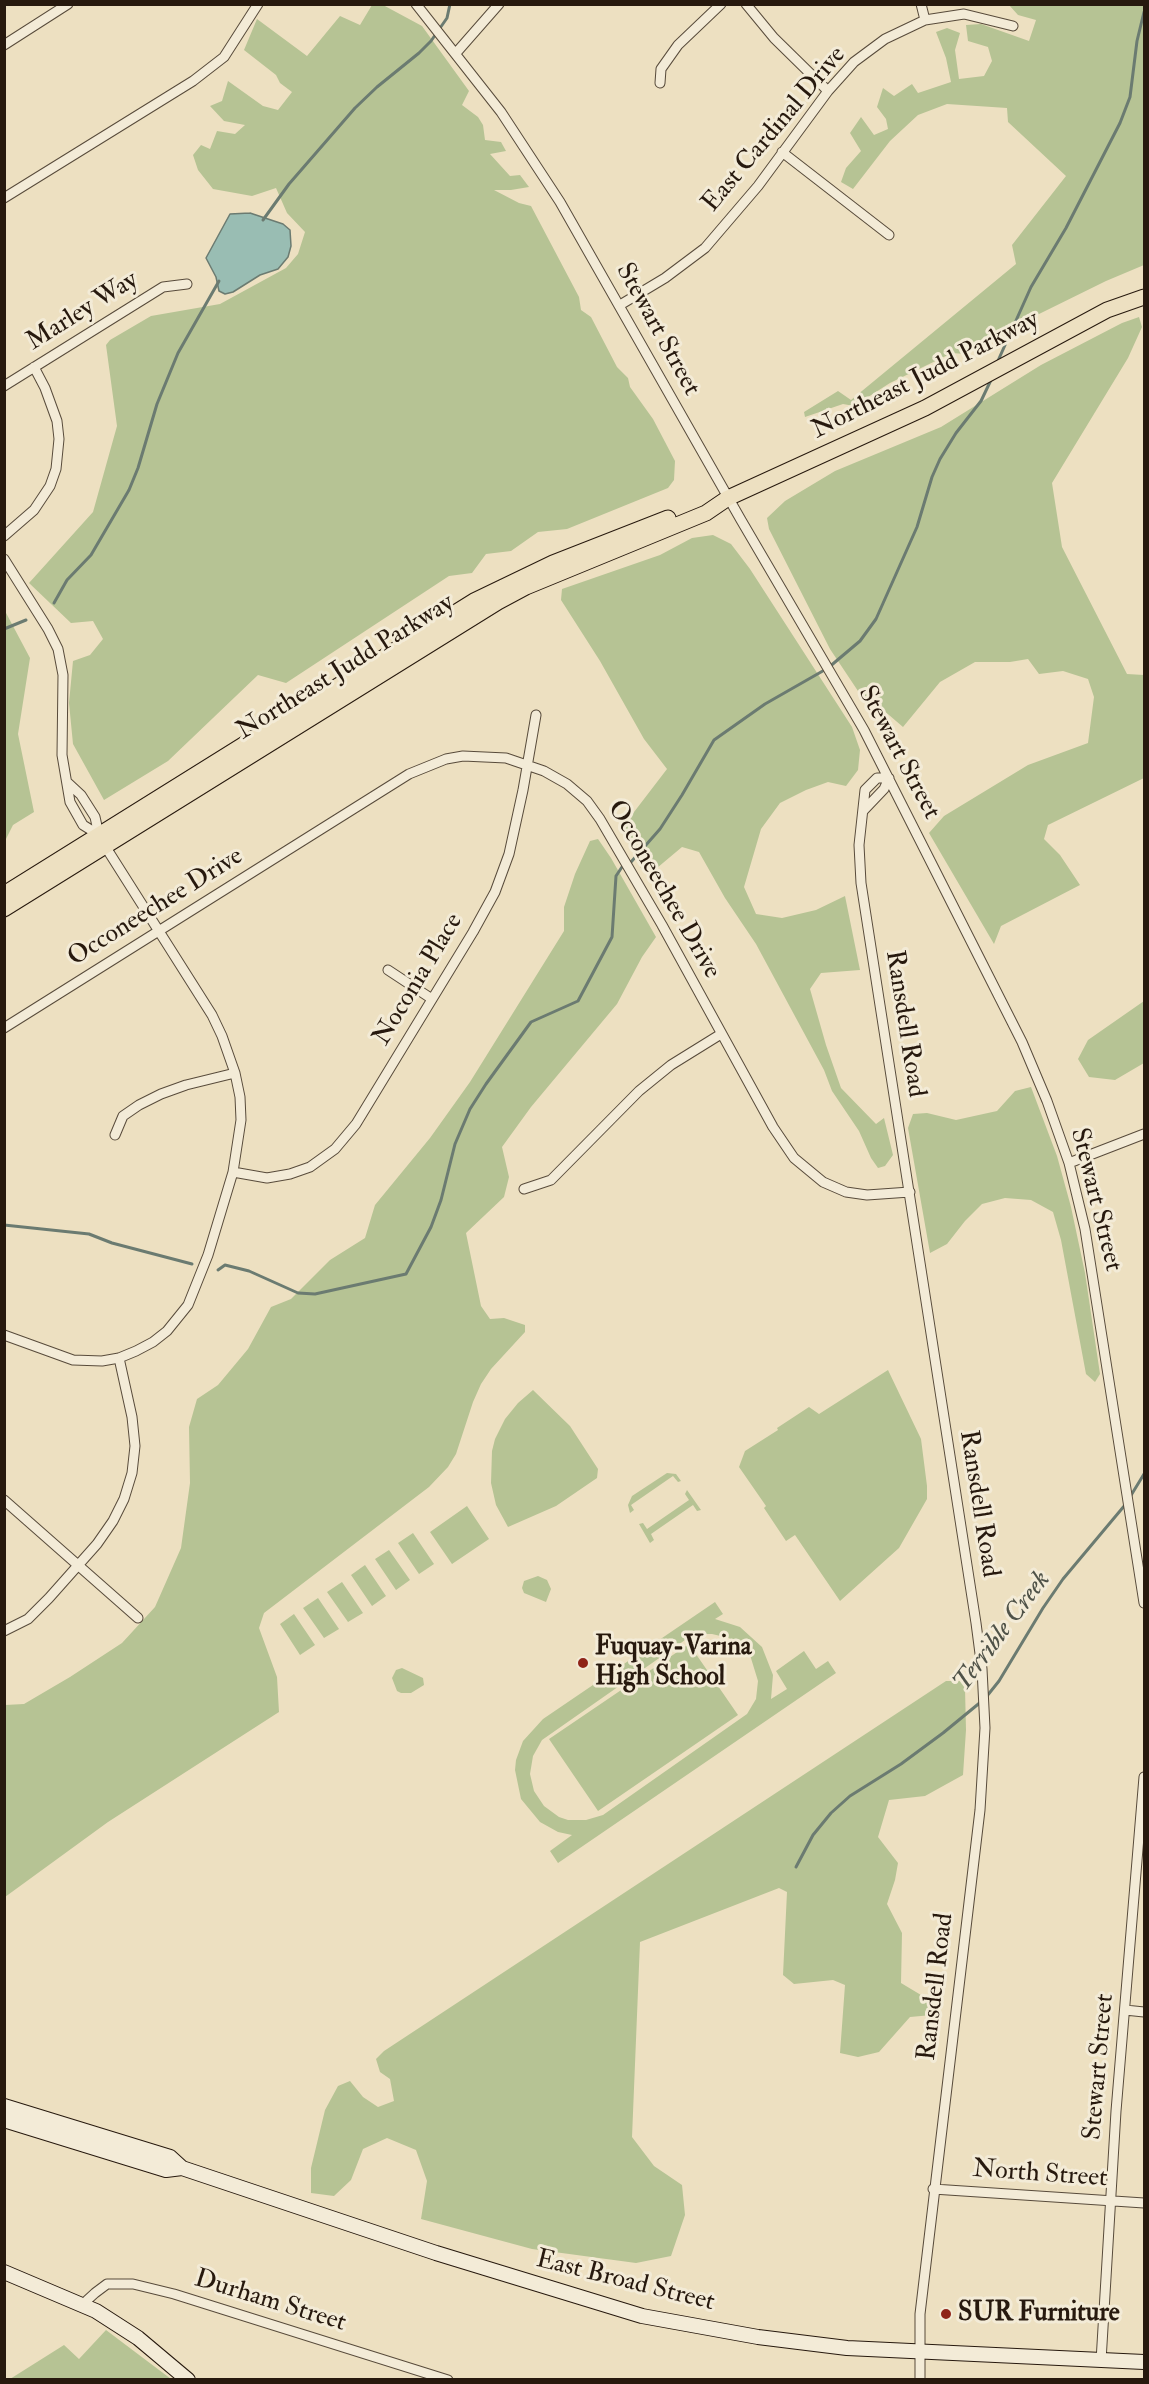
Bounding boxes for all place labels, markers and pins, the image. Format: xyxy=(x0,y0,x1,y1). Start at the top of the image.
place label: Fuquay-Varina High School xyxy=(595,1632,752,1694)
marker: Fuquay-Varina High School xyxy=(576,1656,590,1670)
place label: SUR Furniture xyxy=(958,2298,1120,2330)
marker: SUR Furniture xyxy=(939,2307,953,2321)

